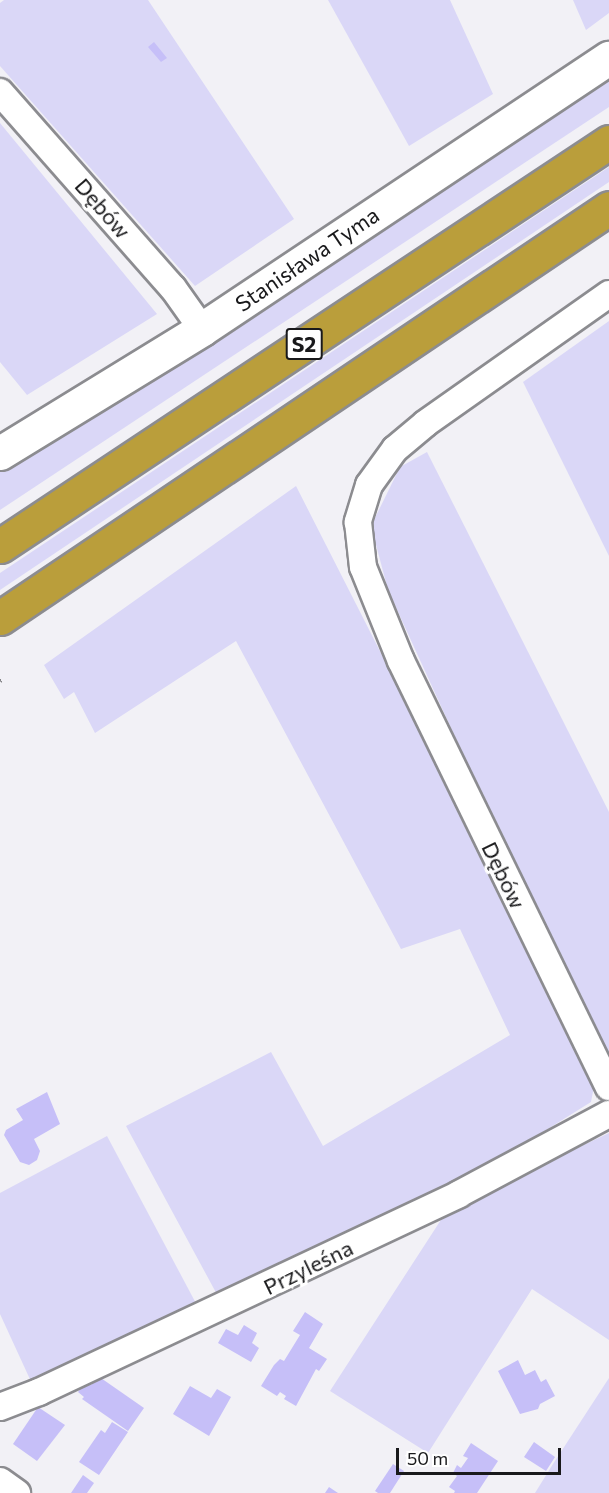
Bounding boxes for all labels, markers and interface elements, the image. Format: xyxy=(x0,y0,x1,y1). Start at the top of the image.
street label: Dębów xyxy=(70,172,136,244)
street label: Stanisława Tyma xyxy=(230,201,384,317)
road number: S2 xyxy=(284,326,324,362)
street label: Dębów xyxy=(477,837,531,913)
street label: Przyleśna xyxy=(259,1234,357,1300)
scale bar xyxy=(399,1436,564,1474)
text: 50 m xyxy=(407,1447,448,1469)

